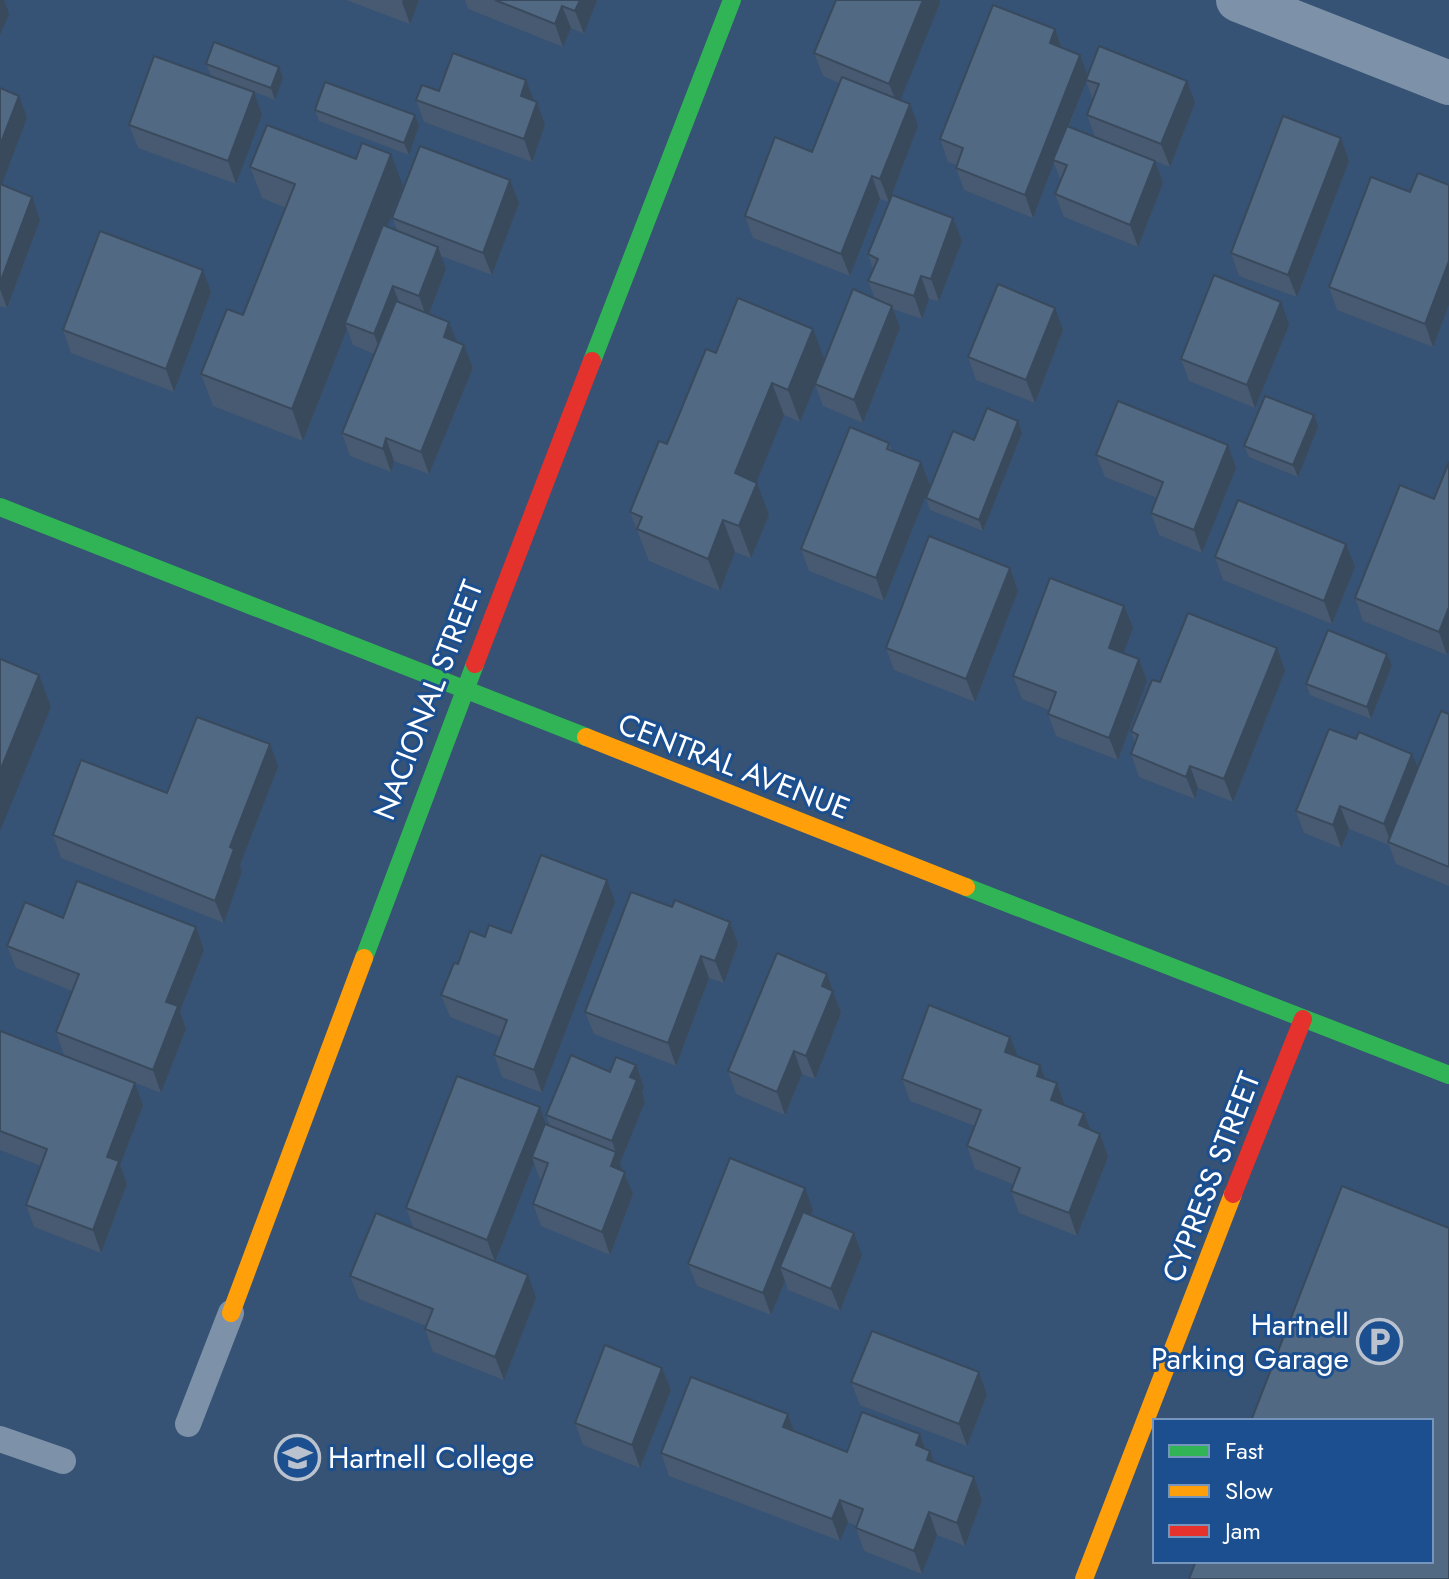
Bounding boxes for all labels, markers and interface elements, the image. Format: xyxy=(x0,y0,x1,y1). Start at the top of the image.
street label: NACIONAL STREET xyxy=(363,574,493,826)
street label: CENTRAL AVENUE xyxy=(612,702,856,830)
street label: CYPRESS STREET xyxy=(1151,1066,1271,1288)
place label: Hartnell Parking Garage xyxy=(1151,1303,1349,1380)
parking icon: Hartnell Parking Garage xyxy=(1356,1317,1404,1365)
legend xyxy=(1153,1419,1433,1563)
school or university icon: Hartnell College xyxy=(273,1433,321,1481)
text: Fast xyxy=(1225,1433,1263,1468)
place label: Hartnell College xyxy=(328,1436,534,1479)
text: Slow xyxy=(1225,1473,1273,1508)
text: Jam xyxy=(1222,1513,1261,1548)

